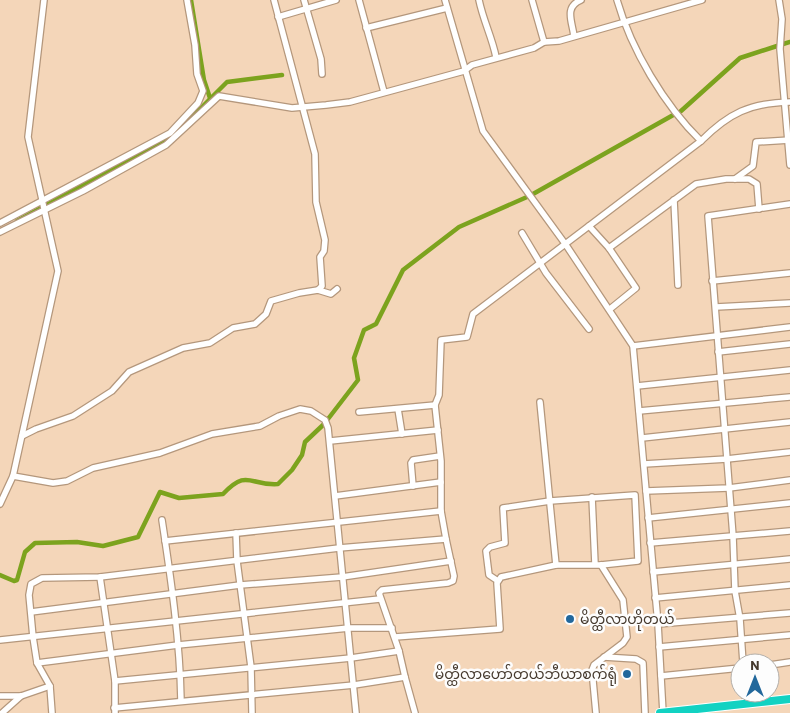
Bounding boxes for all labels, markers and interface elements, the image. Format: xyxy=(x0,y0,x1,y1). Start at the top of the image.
place label: မိတ္ထီလာဟိုတယ် xyxy=(580,609,675,631)
marker: မိတ္ထီလာဟိုတယ် xyxy=(564,613,576,625)
north arrow xyxy=(730,653,780,703)
text: N xyxy=(750,656,760,673)
place label: မိတ္ထီလာဟော်တယ်ဘီယာစက်ရုံ xyxy=(435,664,617,686)
marker: မိတ္ထီလာဟော်တယ်ဘီယာစက်ရုံ xyxy=(621,668,633,680)

